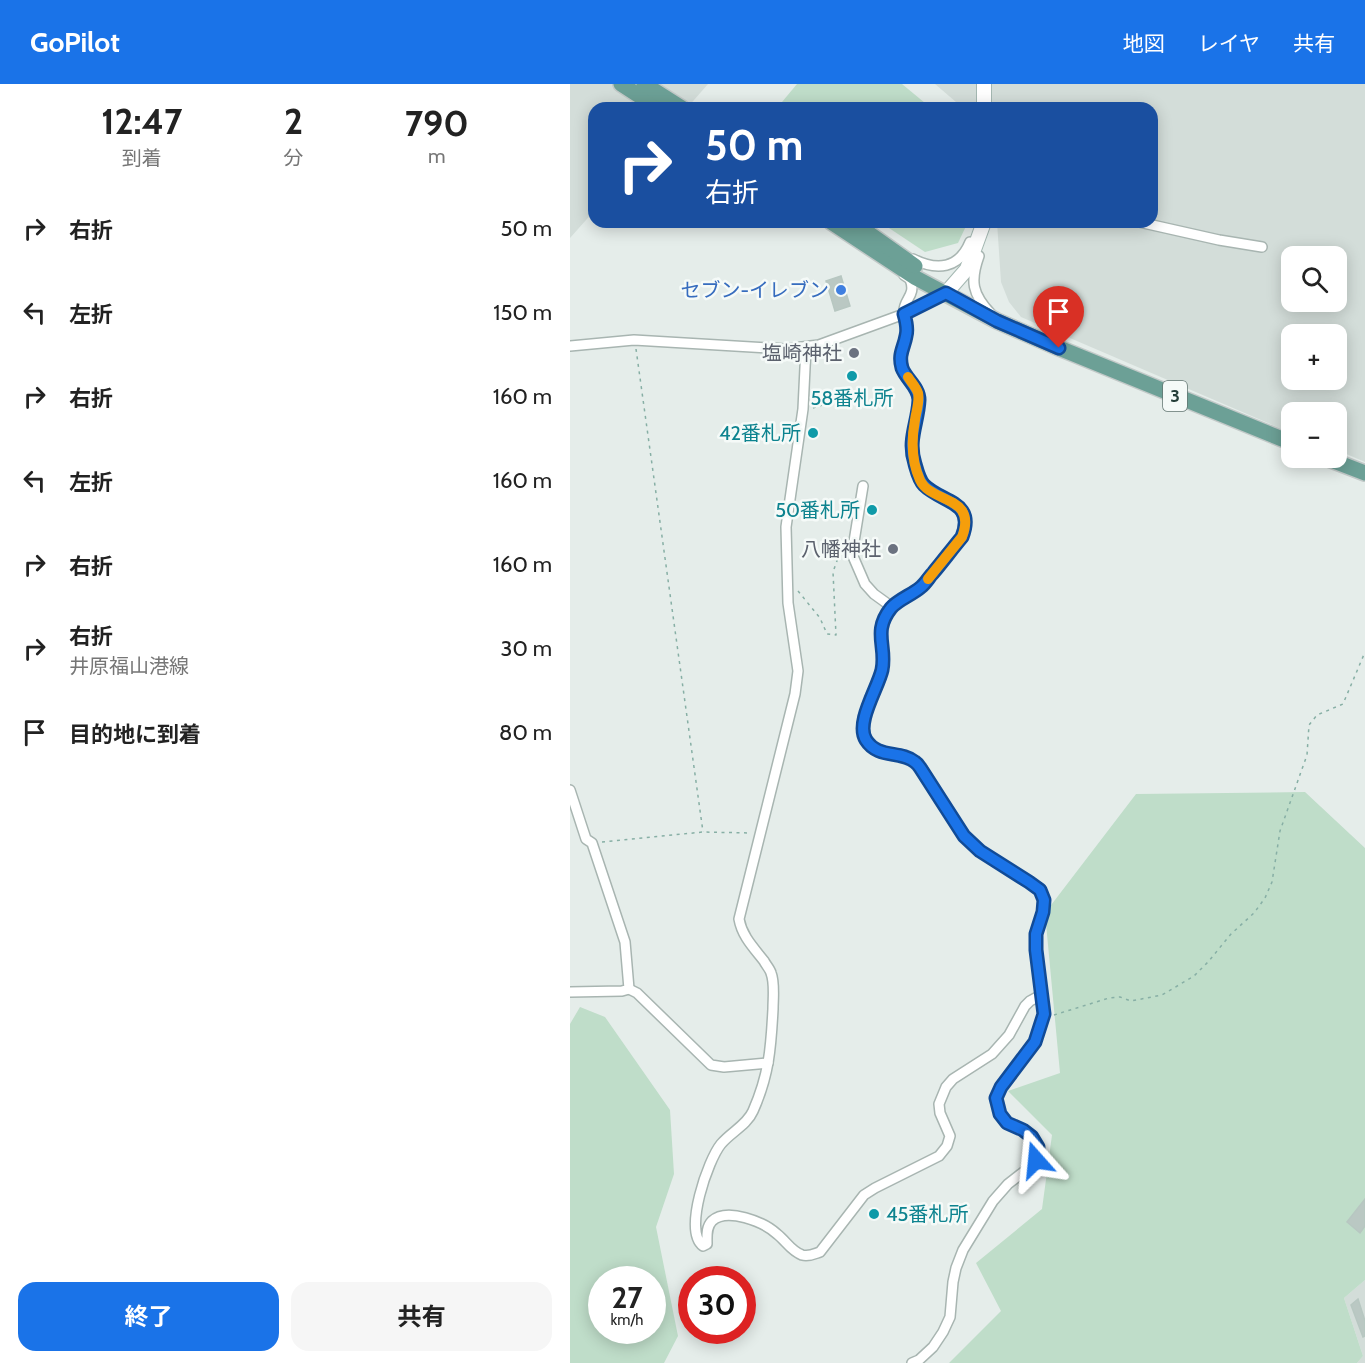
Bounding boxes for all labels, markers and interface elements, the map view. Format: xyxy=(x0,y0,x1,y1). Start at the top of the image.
text: GoPilot xyxy=(30,25,120,59)
text: 地図 xyxy=(1123,31,1165,56)
text: レイヤ xyxy=(1198,31,1260,56)
text: 共有 xyxy=(1293,31,1335,56)
text: 12:47 xyxy=(101,99,182,143)
text: 2 xyxy=(284,99,303,143)
text: 790 xyxy=(405,101,469,145)
text: 50 m xyxy=(705,119,803,171)
icon: right xyxy=(606,126,684,204)
text: m xyxy=(428,144,446,168)
text: 到着 xyxy=(122,146,162,170)
text: 分 xyxy=(284,146,304,170)
text: 右折 xyxy=(705,176,759,209)
icon: right xyxy=(18,212,51,245)
text: 50 m xyxy=(500,215,552,242)
text: 右折 xyxy=(69,217,113,244)
map controls xyxy=(1281,246,1347,468)
button: search xyxy=(1281,246,1347,312)
place label: セブン-イレブン xyxy=(681,278,829,302)
marker: セブン-イレブン xyxy=(834,283,848,297)
pin xyxy=(1033,286,1084,348)
icon: arrive xyxy=(1042,295,1075,328)
icon: left xyxy=(18,296,51,329)
text: 150 m xyxy=(493,299,552,326)
text: 左折 xyxy=(69,301,113,328)
button: + xyxy=(1281,324,1347,390)
place label: 塩崎神社 xyxy=(762,341,842,365)
marker: 塩崎神社 xyxy=(847,346,861,360)
marker: 58番札所 xyxy=(845,369,859,383)
icon: right xyxy=(18,380,51,413)
road number: 3 xyxy=(1163,381,1187,411)
text: 160 m xyxy=(493,383,552,410)
text: 右折 xyxy=(69,385,113,412)
place label: 58番札所 xyxy=(811,386,893,410)
button: − xyxy=(1281,402,1347,468)
place label: 42番札所 xyxy=(719,421,801,445)
marker: 42番札所 xyxy=(806,426,820,440)
icon: left xyxy=(18,464,51,497)
text: 160 m xyxy=(493,467,552,494)
text: 左折 xyxy=(69,469,113,496)
place label: 50番札所 xyxy=(775,498,860,522)
marker: 50番札所 xyxy=(865,503,879,517)
place label: 八幡神社 xyxy=(801,537,881,561)
marker: 八幡神社 xyxy=(886,542,900,556)
icon: right xyxy=(18,548,51,581)
text: 160 m xyxy=(493,551,552,578)
text: 右折 xyxy=(69,553,113,580)
text: 右折 xyxy=(69,623,113,650)
icon: right xyxy=(18,632,51,665)
text: 30 m xyxy=(500,635,552,662)
text: 井原福山港線 xyxy=(69,654,189,678)
icon: arrive xyxy=(18,716,51,749)
text: 80 m xyxy=(499,719,552,746)
text: 目的地に到着 xyxy=(69,721,201,748)
position arrow xyxy=(1004,1128,1068,1192)
place label: 45番札所 xyxy=(886,1202,968,1226)
marker: 45番札所 xyxy=(867,1207,881,1221)
speed limit sign: 30 xyxy=(678,1266,756,1344)
text: 27 xyxy=(611,1279,643,1316)
button: 終了 xyxy=(18,1282,279,1351)
button: 共有 xyxy=(291,1282,552,1351)
text: km/h xyxy=(611,1311,643,1329)

